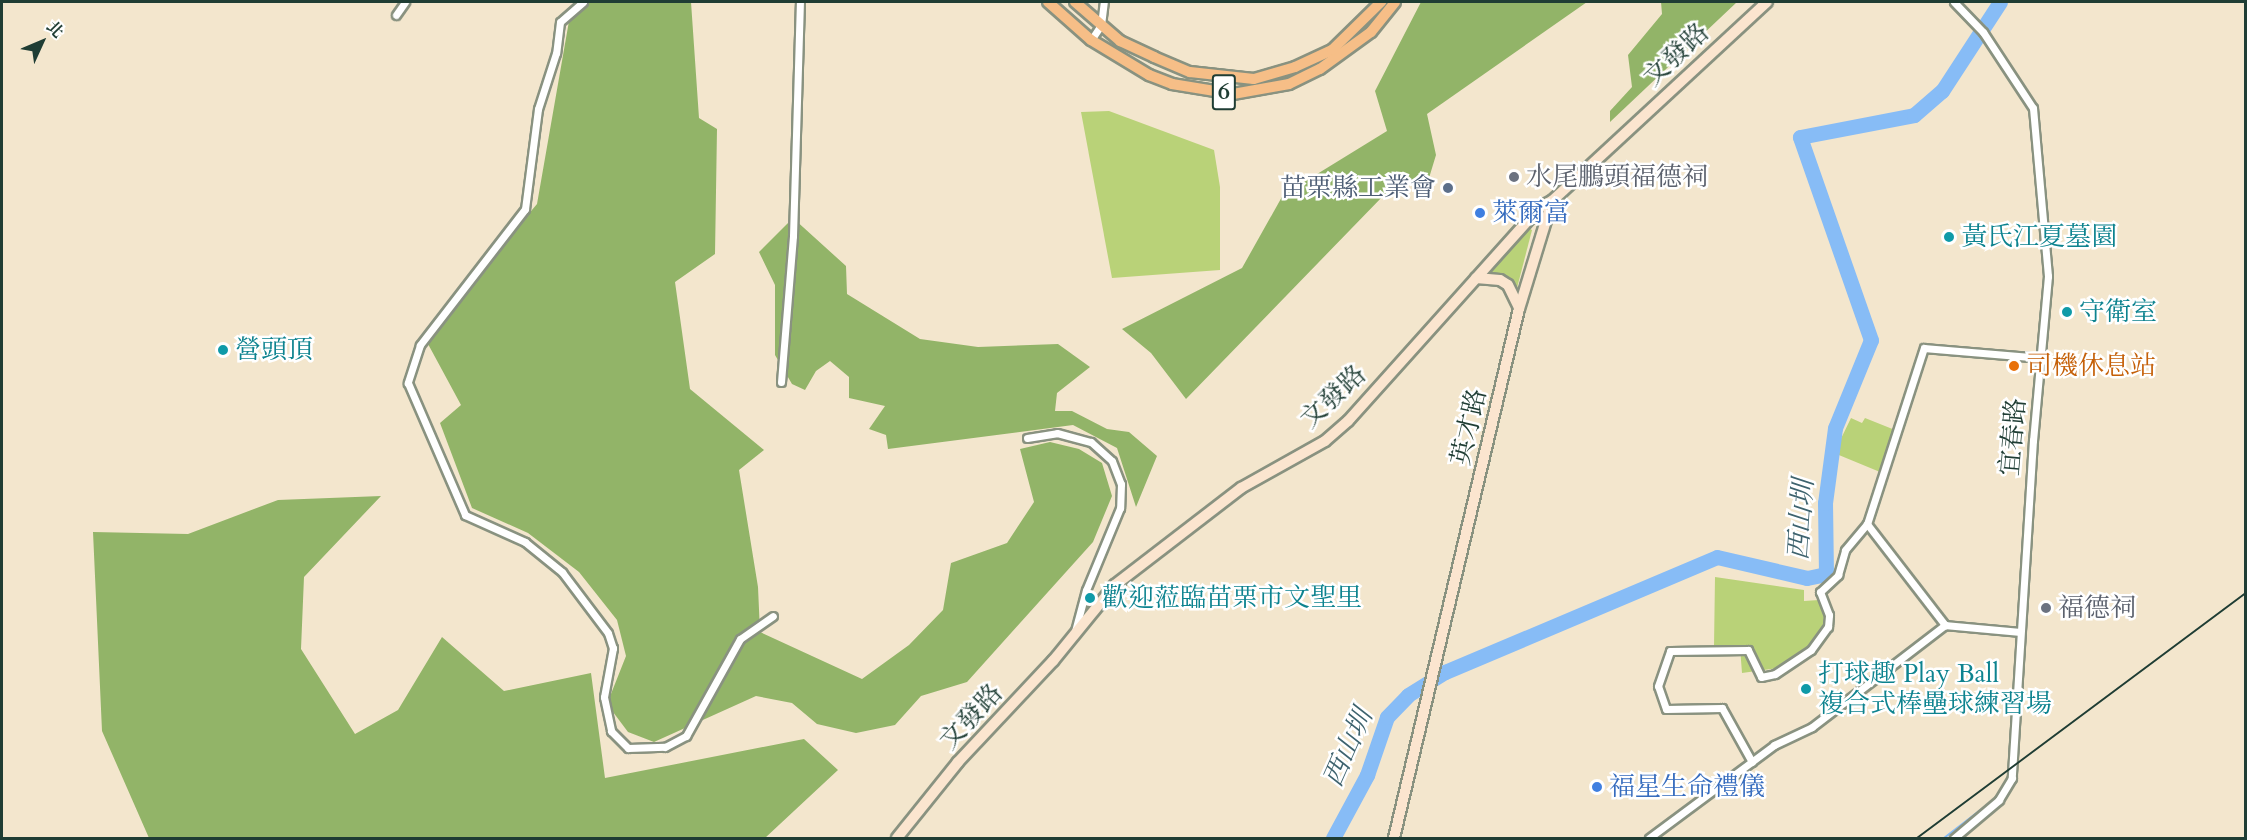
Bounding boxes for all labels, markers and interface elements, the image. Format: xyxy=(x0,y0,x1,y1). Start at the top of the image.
north arrow xyxy=(12,12,72,72)
text: 北 xyxy=(41,16,68,43)
street label: 文發路 xyxy=(1637,17,1715,93)
road number: 6 xyxy=(1210,71,1238,113)
place label: 水尾鵬頭福德祠 xyxy=(1526,161,1708,193)
marker: 水尾鵬頭福德祠 xyxy=(1507,170,1521,184)
place label: 苗栗縣工業會 xyxy=(1280,172,1436,204)
marker: 苗栗縣工業會 xyxy=(1441,181,1455,195)
place label: 萊爾富 xyxy=(1492,197,1570,229)
marker: 萊爾富 xyxy=(1473,206,1487,220)
place label: 黃氏江夏墓園 xyxy=(1961,221,2117,253)
marker: 黃氏江夏墓園 xyxy=(1942,230,1956,244)
place label: 守衛室 xyxy=(2079,296,2157,328)
marker: 守衛室 xyxy=(2060,305,2074,319)
place label: 營頭頂 xyxy=(235,334,313,366)
marker: 營頭頂 xyxy=(216,343,230,357)
place label: 司機休息站 xyxy=(2026,350,2156,382)
street label: 文發路 xyxy=(1294,359,1372,435)
marker: 司機休息站 xyxy=(2007,359,2021,373)
street label: 英才路 xyxy=(1445,385,1493,469)
street label: 宜春路 xyxy=(1994,397,2032,477)
water label: 西山圳 xyxy=(1782,478,1820,562)
place label: 歡迎蒞臨苗栗市文聖里 xyxy=(1102,582,1362,614)
marker: 歡迎蒞臨苗栗市文聖里 xyxy=(1083,591,1097,605)
place label: 福德祠 xyxy=(2058,592,2136,624)
marker: 福德祠 xyxy=(2039,601,2053,615)
place label: 打球趣 Play Ball 複合式棒壘球練習場 xyxy=(1818,658,2052,720)
street label: 文發路 xyxy=(933,678,1009,756)
marker: 打球趣 Play Ball 複合式棒壘球練習場 xyxy=(1799,682,1813,696)
water label: 西山圳 xyxy=(1317,704,1379,792)
place label: 福星生命禮儀 xyxy=(1609,771,1765,803)
marker: 福星生命禮儀 xyxy=(1590,780,1604,794)

